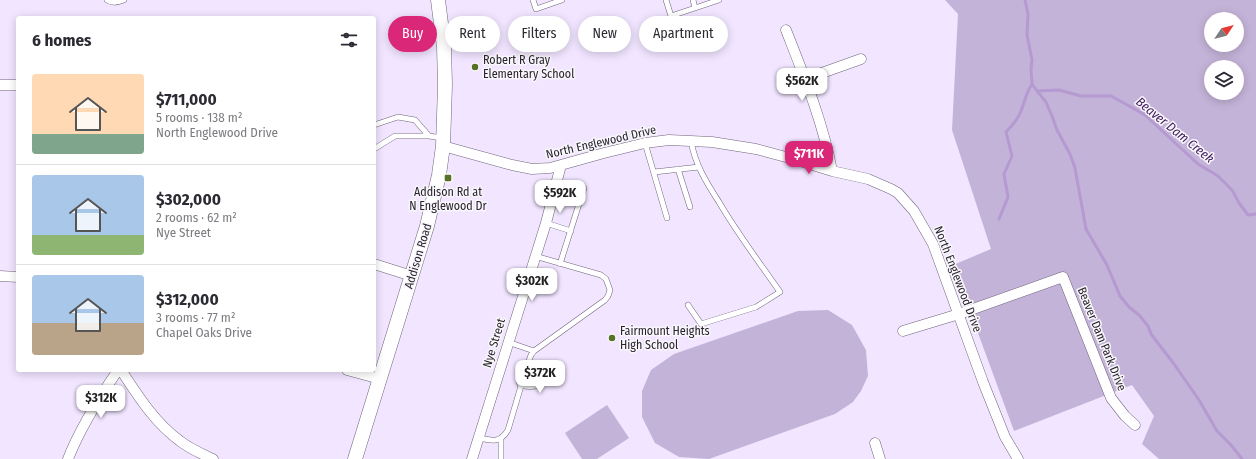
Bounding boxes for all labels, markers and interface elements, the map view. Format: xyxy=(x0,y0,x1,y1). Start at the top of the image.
north arrow xyxy=(1204,12,1244,52)
map controls xyxy=(1204,12,1244,100)
chip: Buy xyxy=(388,16,437,52)
chip: Rent xyxy=(445,16,500,52)
chip: Filters xyxy=(508,16,570,52)
chip: New xyxy=(578,16,631,52)
chip: Apartment xyxy=(639,16,728,52)
icon: filters xyxy=(338,29,360,51)
text: 6 homes xyxy=(32,30,91,51)
place label: Robert R Gray Elementary School xyxy=(483,53,574,81)
button: layers xyxy=(1204,60,1244,100)
marker: Robert R Gray Elementary School xyxy=(470,62,480,72)
pin: $562K xyxy=(774,68,830,102)
text: $562K xyxy=(785,73,819,88)
text: $711,000 xyxy=(156,89,217,110)
icon: home xyxy=(64,90,112,138)
water label: Beaver Dam Creek xyxy=(1133,94,1217,166)
text: 5 rooms · 138 m² xyxy=(156,110,242,125)
street label: North Englewood Drive xyxy=(545,123,657,161)
text: North Englewood Drive xyxy=(156,125,278,140)
pin: $711K xyxy=(781,141,837,175)
text: $711K xyxy=(794,146,824,161)
marker: Addison Rd at N Englewood Dr xyxy=(443,173,453,183)
pin: $592K xyxy=(532,180,588,214)
place label: Addison Rd at N Englewood Dr xyxy=(409,185,488,213)
text: $592K xyxy=(544,185,576,200)
text: $302,000 xyxy=(156,189,221,210)
icon: home xyxy=(64,191,112,239)
text: 2 rooms · 62 m² xyxy=(156,210,237,225)
street label: Addison Road xyxy=(401,222,435,290)
street label: North Englewood Drive xyxy=(931,224,985,334)
text: Nye Street xyxy=(156,225,211,240)
pin: $302K xyxy=(504,268,560,302)
text: $302K xyxy=(515,273,549,288)
street label: Beaver Dam Park Drive xyxy=(1075,285,1129,393)
text: $312,000 xyxy=(156,289,219,310)
icon: home xyxy=(64,291,112,339)
text: 3 rooms · 77 m² xyxy=(156,310,235,325)
street label: Nye Street xyxy=(480,317,508,369)
place label: Fairmount Heights High School xyxy=(620,324,710,352)
text: Chapel Oaks Drive xyxy=(156,325,252,340)
marker: Fairmount Heights High School xyxy=(607,333,617,343)
pin: $372K xyxy=(512,360,568,394)
text: $372K xyxy=(524,365,556,380)
pin: $312K xyxy=(73,385,129,419)
text: $312K xyxy=(85,390,117,405)

